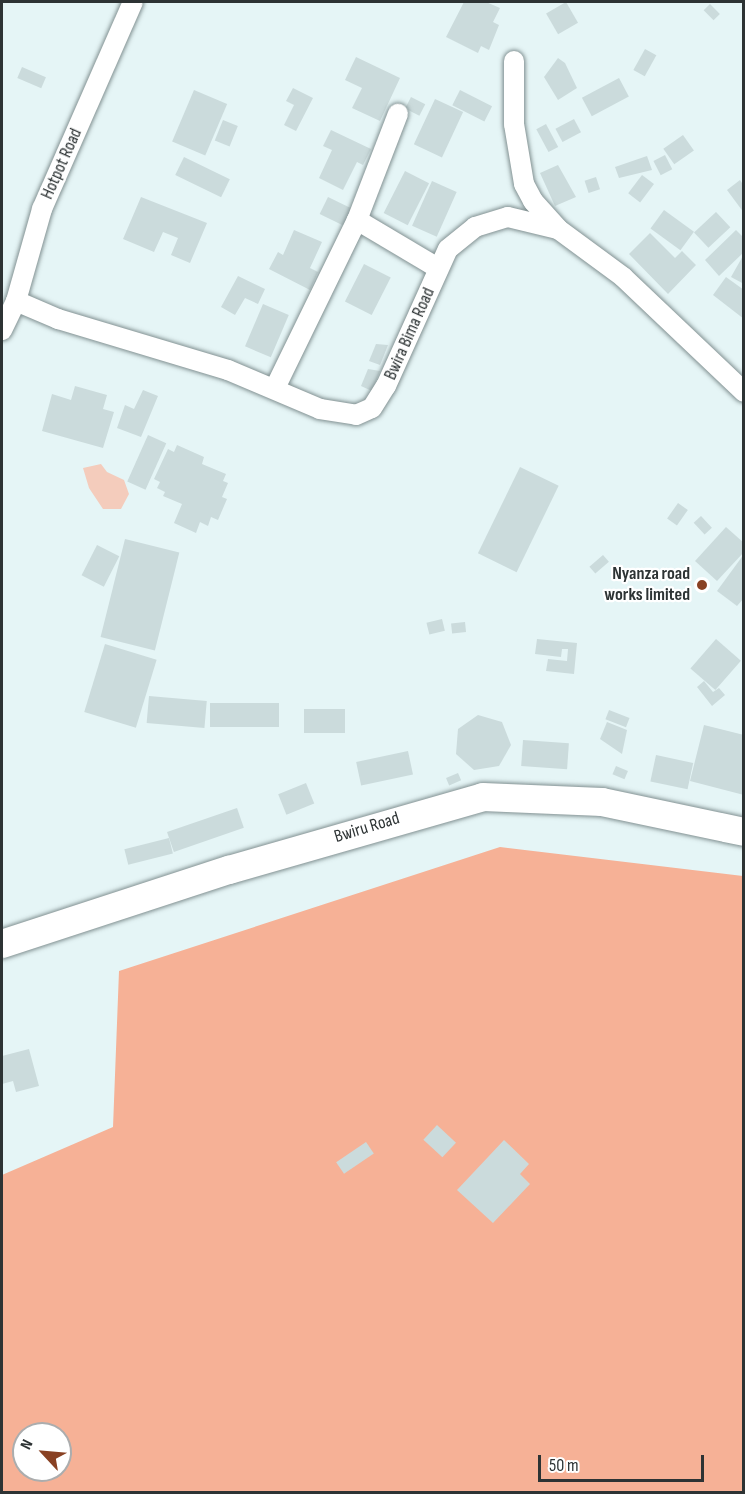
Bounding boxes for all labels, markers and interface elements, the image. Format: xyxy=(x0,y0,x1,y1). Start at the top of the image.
street label: Hotpot Road xyxy=(37,125,87,203)
street label: Bwira Bima Road xyxy=(380,284,440,384)
place label: Nyanza road works limited xyxy=(604,564,690,606)
marker: Nyanza road works limited xyxy=(695,578,709,592)
street label: Bwiru Road xyxy=(332,808,402,848)
north arrow xyxy=(12,1422,72,1482)
text: N xyxy=(17,1437,38,1453)
scale bar xyxy=(541,1443,708,1481)
text: 50 m xyxy=(549,1455,579,1476)

